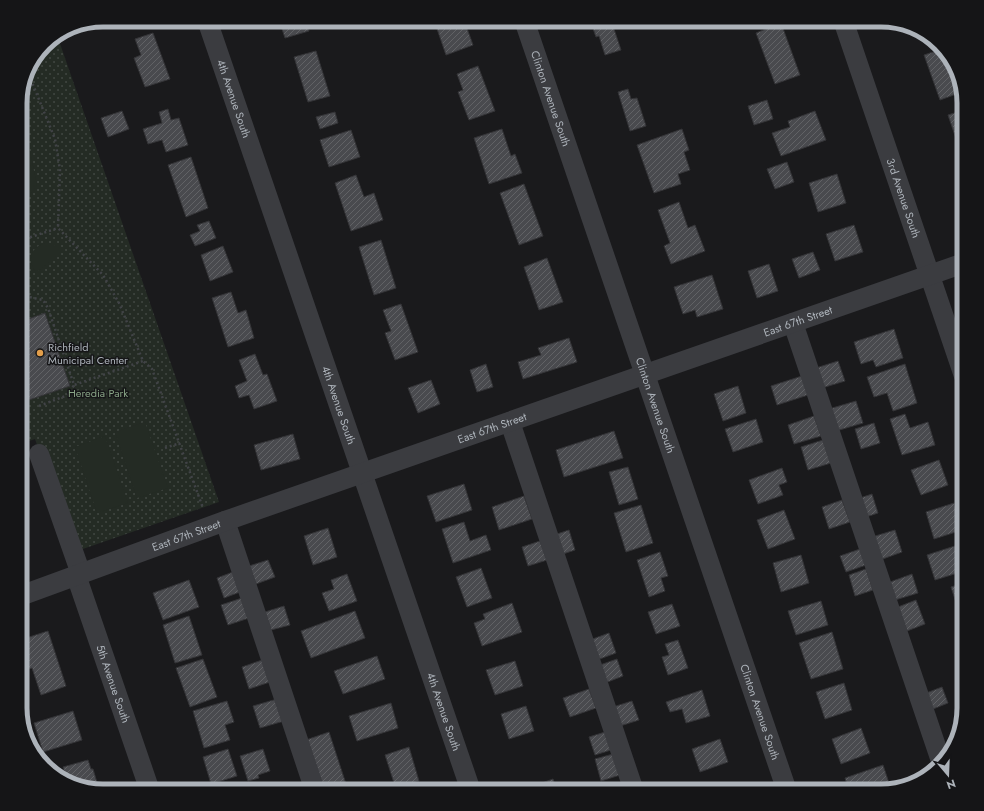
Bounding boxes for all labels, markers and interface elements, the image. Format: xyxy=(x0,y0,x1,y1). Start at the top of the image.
street label: Clinton Avenue South xyxy=(527,48,575,149)
street label: 4th Avenue South xyxy=(213,57,255,140)
street label: 3rd Avenue South xyxy=(883,156,924,240)
street label: East 67th Street xyxy=(761,302,835,340)
place label: Richfield Municipal Center xyxy=(48,339,128,368)
marker: Richfield Municipal Center xyxy=(35,348,45,358)
street label: Clinton Avenue South xyxy=(632,355,679,455)
street label: 4th Avenue South xyxy=(318,364,360,446)
park label: Heredia Park xyxy=(68,385,128,401)
street label: East 67th Street xyxy=(455,408,529,447)
street label: East 67th Street xyxy=(150,515,223,555)
street label: 5th Avenue South xyxy=(92,642,134,725)
street label: Clinton Avenue South xyxy=(736,662,784,762)
street label: 4th Avenue South xyxy=(423,670,465,753)
north arrow xyxy=(928,755,968,795)
text: N xyxy=(945,775,958,793)

